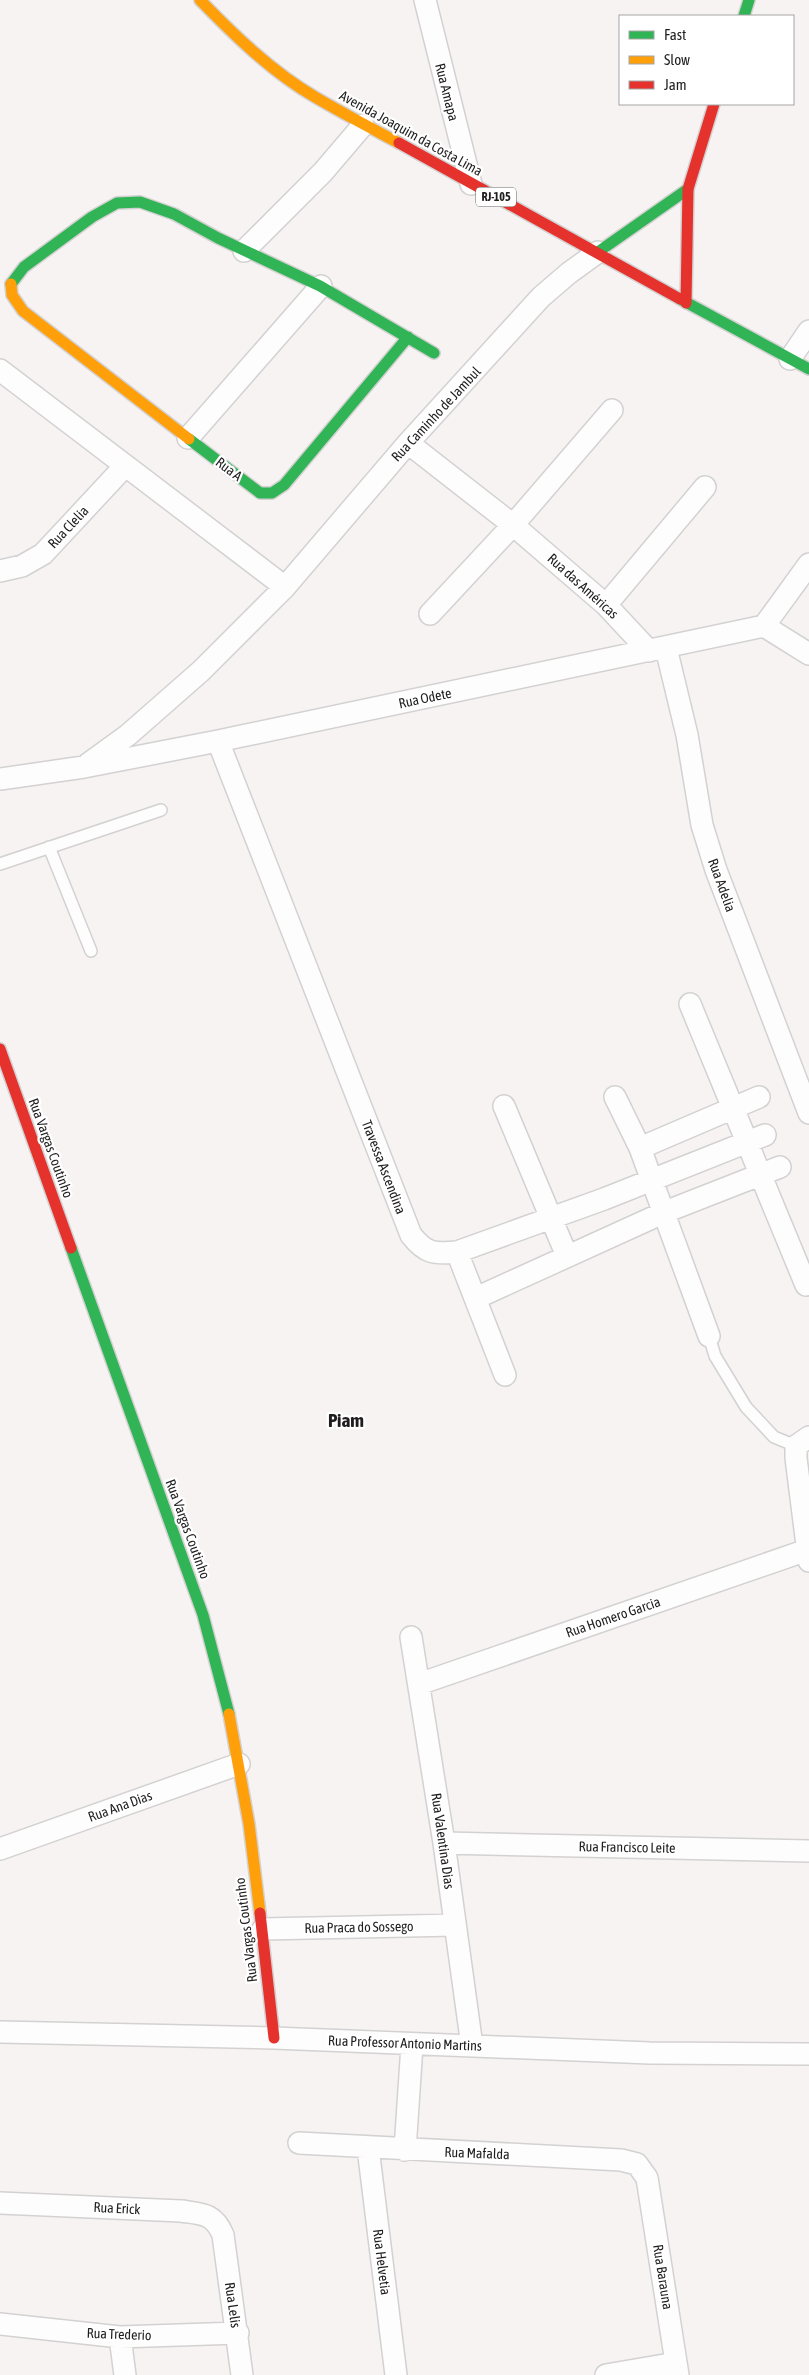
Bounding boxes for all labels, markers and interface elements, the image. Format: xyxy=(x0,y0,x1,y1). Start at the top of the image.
legend xyxy=(619,15,794,105)
text: Fast xyxy=(664,26,686,43)
text: Slow xyxy=(664,51,690,68)
street label: Rua Amapa xyxy=(432,62,462,122)
text: Jam xyxy=(664,76,687,93)
street label: Avenida Joaquim da Costa Lima xyxy=(337,87,485,179)
road number: RJ-105 xyxy=(476,188,516,206)
street label: Rua Caminho de Jambul xyxy=(388,363,484,465)
street label: Rua A xyxy=(213,454,246,484)
street label: Rua Clelia xyxy=(44,503,92,551)
street label: Rua das Américas xyxy=(544,550,622,622)
street label: Rua Odete xyxy=(397,685,453,711)
street label: Rua Adelia xyxy=(705,856,739,914)
street label: Rua Vargas Coutinho xyxy=(26,1096,76,1200)
street label: Travessa Ascendina xyxy=(359,1118,409,1216)
district label: Piam xyxy=(328,1409,364,1431)
street label: Rua Vargas Coutinho xyxy=(163,1477,213,1581)
street label: Rua Homero Garcia xyxy=(564,1593,662,1641)
street label: Rua Ana Dias xyxy=(86,1787,154,1825)
street label: Rua Valentina Dias xyxy=(428,1792,458,1890)
street label: Rua Francisco Leite xyxy=(578,1838,676,1856)
street label: Rua Vargas Coutinho xyxy=(232,1877,260,1983)
street label: Rua Praca do Sossego xyxy=(304,1918,414,1936)
street label: Rua Professor Antonio Martins xyxy=(328,2032,482,2054)
street label: Rua Mafalda xyxy=(444,2144,510,2162)
street label: Rua Erick xyxy=(93,2199,141,2217)
street label: Rua Helvetia xyxy=(370,2228,394,2296)
street label: Rua Barauna xyxy=(650,2243,676,2311)
street label: Rua Lelis xyxy=(222,2281,244,2329)
street label: Rua Trederio xyxy=(86,2325,152,2343)

